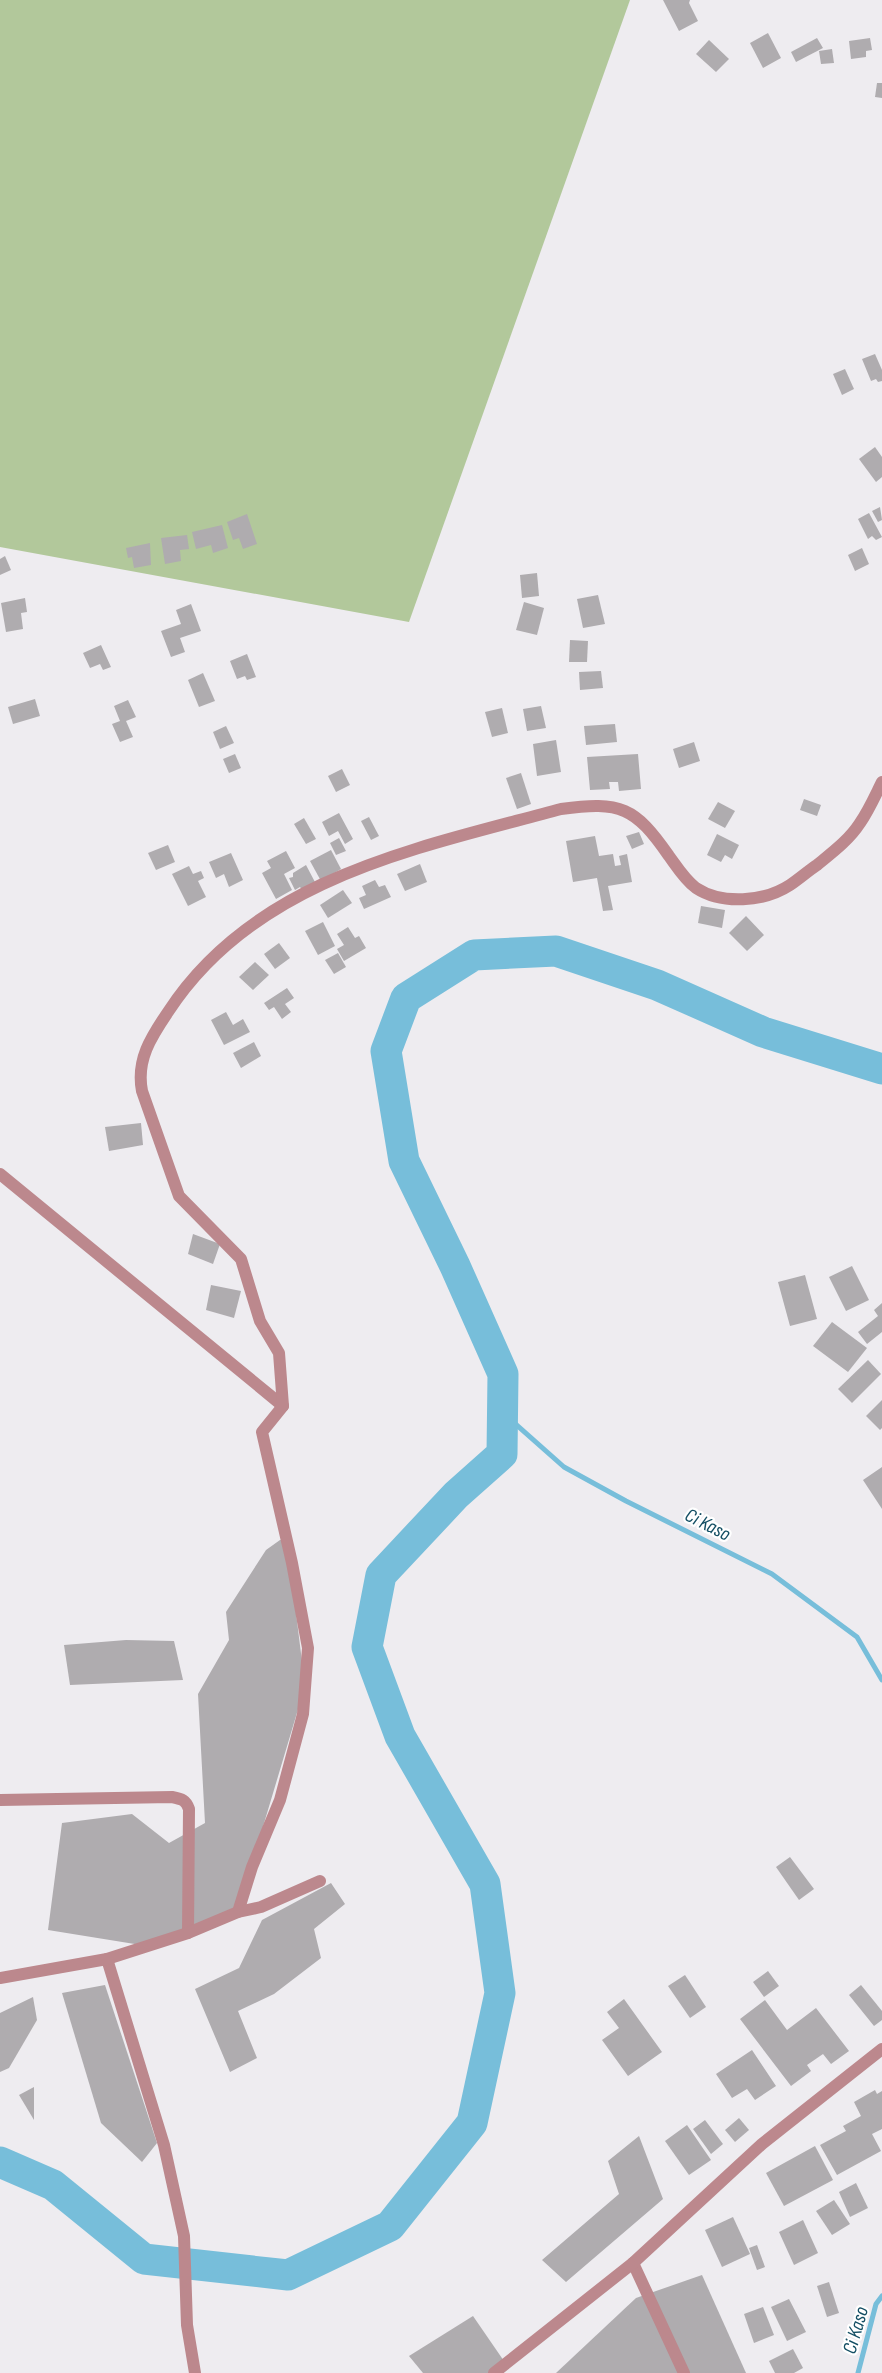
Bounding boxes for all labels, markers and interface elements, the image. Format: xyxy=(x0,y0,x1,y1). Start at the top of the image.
water label: Ci Kaso xyxy=(681,1503,734,1546)
water label: Ci Kaso xyxy=(838,2304,874,2357)

